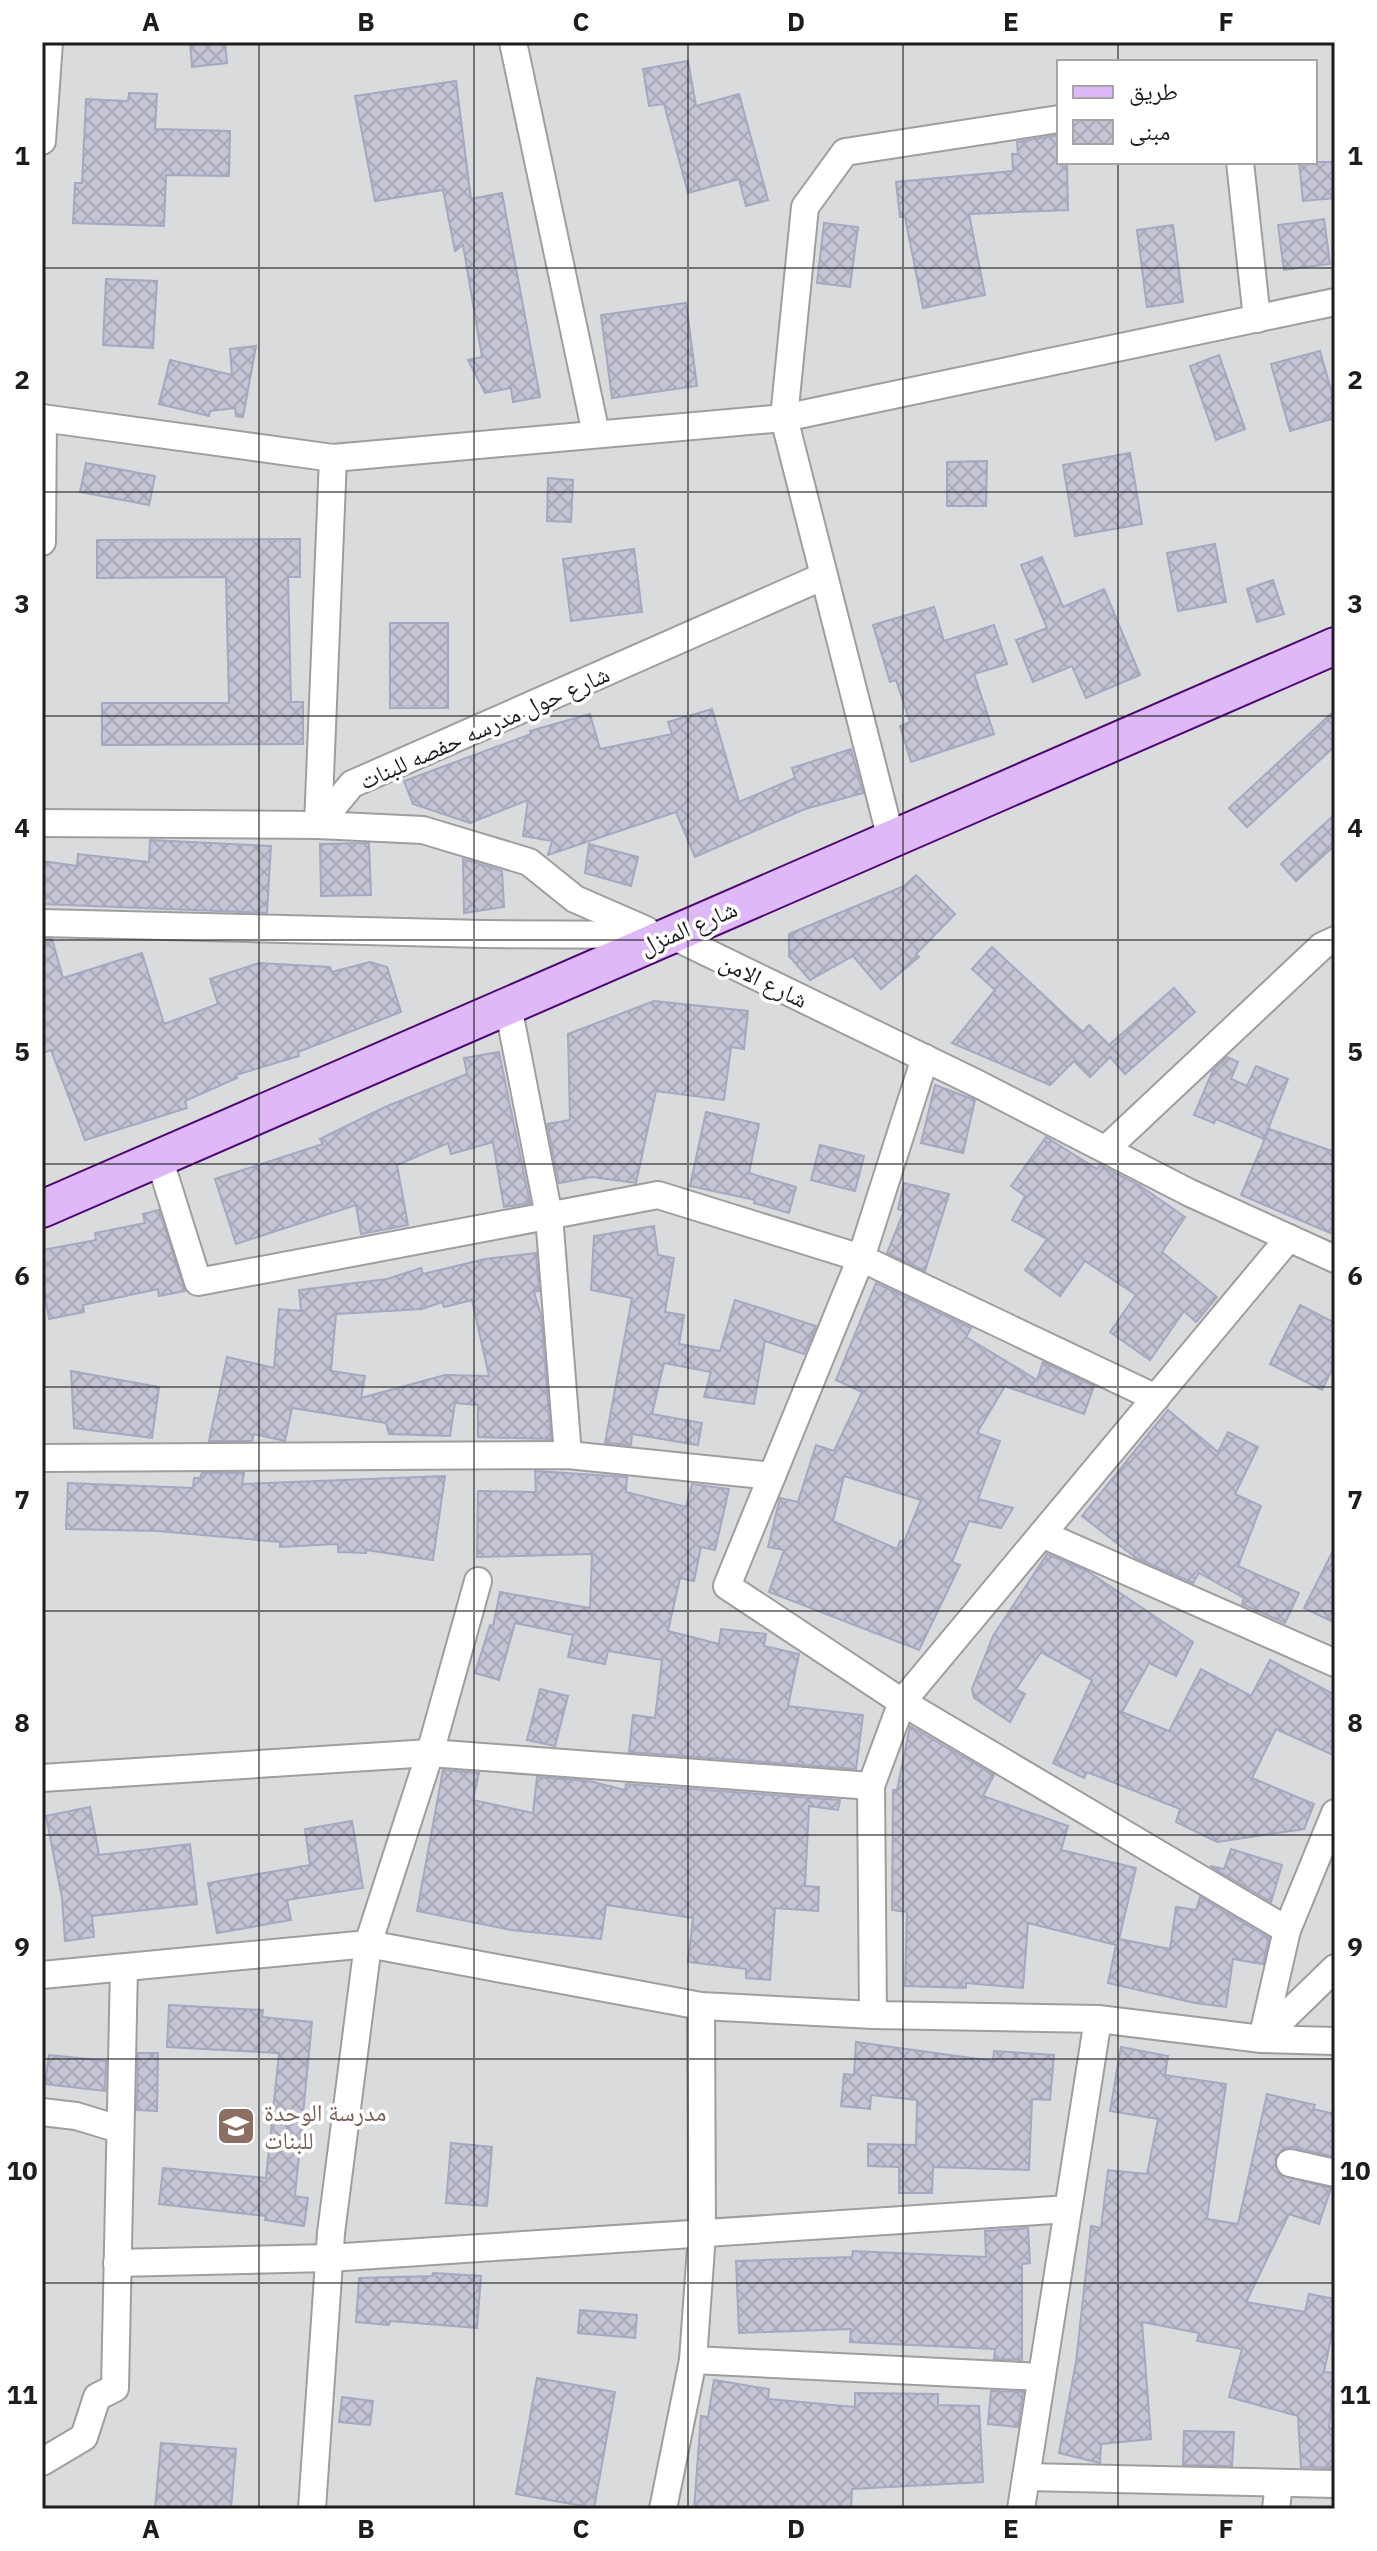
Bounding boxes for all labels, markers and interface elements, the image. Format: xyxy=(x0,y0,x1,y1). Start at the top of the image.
text: A xyxy=(142,4,160,38)
text: B xyxy=(357,4,375,38)
text: C xyxy=(573,4,590,38)
text: D xyxy=(787,4,805,38)
text: E xyxy=(1003,4,1019,38)
text: F xyxy=(1218,4,1234,38)
legend xyxy=(1057,60,1317,164)
text: طريق xyxy=(1129,75,1178,107)
text: مبنى xyxy=(1129,115,1170,147)
text: 1 xyxy=(14,138,30,172)
text: 1 xyxy=(1347,138,1363,172)
text: 2 xyxy=(14,362,30,396)
text: 2 xyxy=(1347,362,1363,396)
text: 3 xyxy=(14,586,30,620)
text: 3 xyxy=(1347,586,1363,620)
street label: شارع حول مدرسه حفصه للبنات xyxy=(354,657,614,797)
text: 4 xyxy=(14,810,30,844)
text: 4 xyxy=(1347,810,1363,844)
street label: شارع المنزل xyxy=(634,892,742,962)
street label: شارع الامن xyxy=(715,945,813,1015)
text: 5 xyxy=(14,1034,30,1068)
text: 5 xyxy=(1347,1034,1363,1068)
text: 6 xyxy=(14,1258,30,1292)
text: 6 xyxy=(1347,1258,1363,1292)
text: 7 xyxy=(14,1482,30,1516)
text: 7 xyxy=(1347,1482,1363,1516)
text: 8 xyxy=(14,1705,30,1739)
text: 8 xyxy=(1347,1705,1363,1739)
text: 9 xyxy=(14,1929,30,1963)
text: 9 xyxy=(1347,1929,1363,1963)
place label: مدرسة الوحدة للبنات xyxy=(264,2096,386,2156)
school or university icon: مدرسة الوحدة للبنات xyxy=(215,2105,257,2147)
text: 10 xyxy=(6,2153,38,2187)
text: 10 xyxy=(1339,2153,1371,2187)
text: 11 xyxy=(6,2377,38,2411)
text: 11 xyxy=(1339,2377,1371,2411)
text: A xyxy=(142,2511,160,2545)
text: B xyxy=(357,2511,375,2545)
text: C xyxy=(573,2511,590,2545)
text: D xyxy=(787,2511,805,2545)
text: E xyxy=(1003,2511,1019,2545)
text: F xyxy=(1218,2511,1234,2545)

